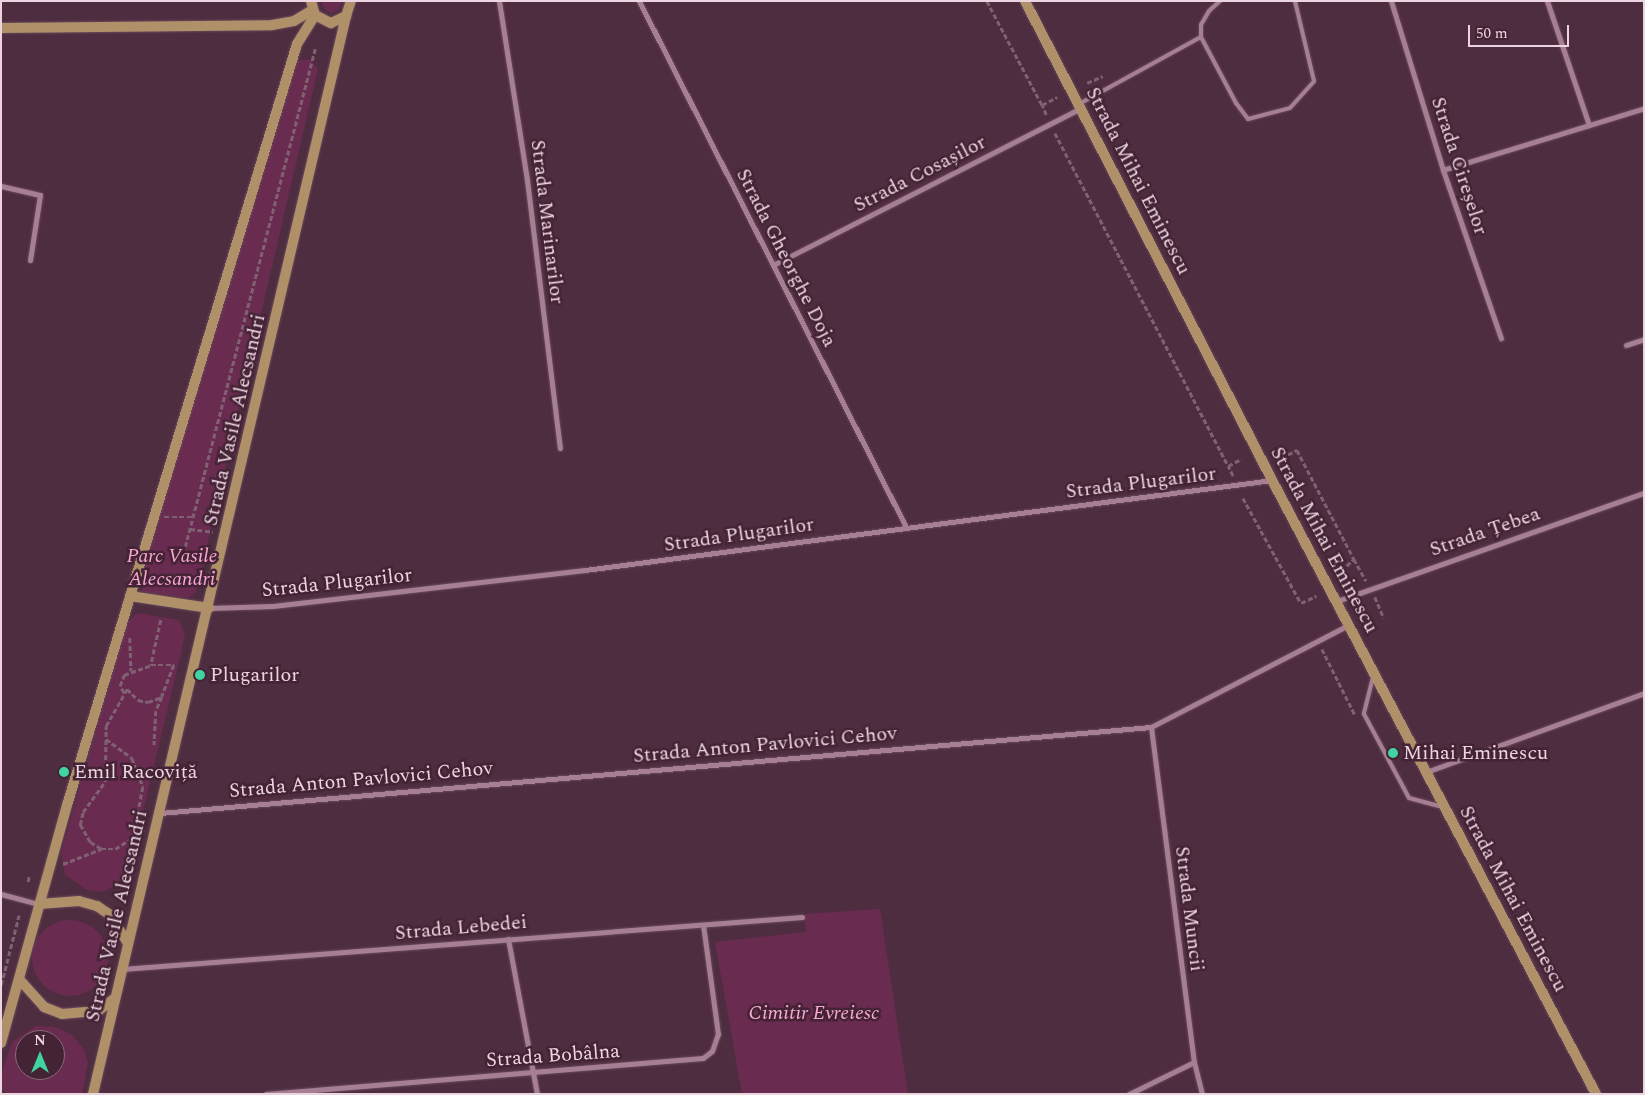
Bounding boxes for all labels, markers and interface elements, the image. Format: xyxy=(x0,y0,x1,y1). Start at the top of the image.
scale bar xyxy=(1470,15,1571,47)
text: 50 m xyxy=(1476,22,1508,45)
street label: Strada Mihai Eminescu xyxy=(1080,83,1196,279)
street label: Strada Cireșelor xyxy=(1425,94,1493,238)
street label: Strada Cosașilor xyxy=(850,130,990,218)
street label: Strada Marinarilor xyxy=(525,139,569,305)
street label: Strada Gheorghe Doja xyxy=(731,165,841,351)
street label: Strada Vasile Alecsandri xyxy=(199,312,271,528)
street label: Strada Mihai Eminescu xyxy=(1265,443,1383,637)
street label: Strada Plugarilor xyxy=(1065,462,1217,504)
street label: Strada Țebea xyxy=(1427,502,1543,562)
street label: Strada Plugarilor xyxy=(662,513,816,557)
park label: Parc Vasile Alecsandri xyxy=(127,545,217,592)
street label: Strada Plugarilor xyxy=(261,563,413,603)
place label: Plugarilor xyxy=(210,663,299,687)
marker: Plugarilor xyxy=(194,669,206,681)
street label: Strada Anton Pavlovici Cehov xyxy=(632,722,898,768)
place label: Mihai Eminescu xyxy=(1403,741,1548,765)
marker: Mihai Eminescu xyxy=(1387,747,1399,759)
street label: Strada Anton Pavlovici Cehov xyxy=(228,757,494,803)
place label: Emil Racoviță xyxy=(74,760,198,784)
marker: Emil Racoviță xyxy=(58,766,70,778)
street label: Strada Mihai Eminescu xyxy=(1454,802,1572,996)
street label: Strada Vasile Alecsandri xyxy=(81,808,153,1024)
street label: Strada Muncii xyxy=(1169,845,1209,973)
street label: Strada Lebedei xyxy=(394,910,528,946)
park label: Cimitir Evreiesc xyxy=(749,1001,879,1025)
north arrow xyxy=(15,1030,65,1080)
text: N xyxy=(34,1030,46,1051)
street label: Strada Bobâlna xyxy=(485,1039,621,1073)

